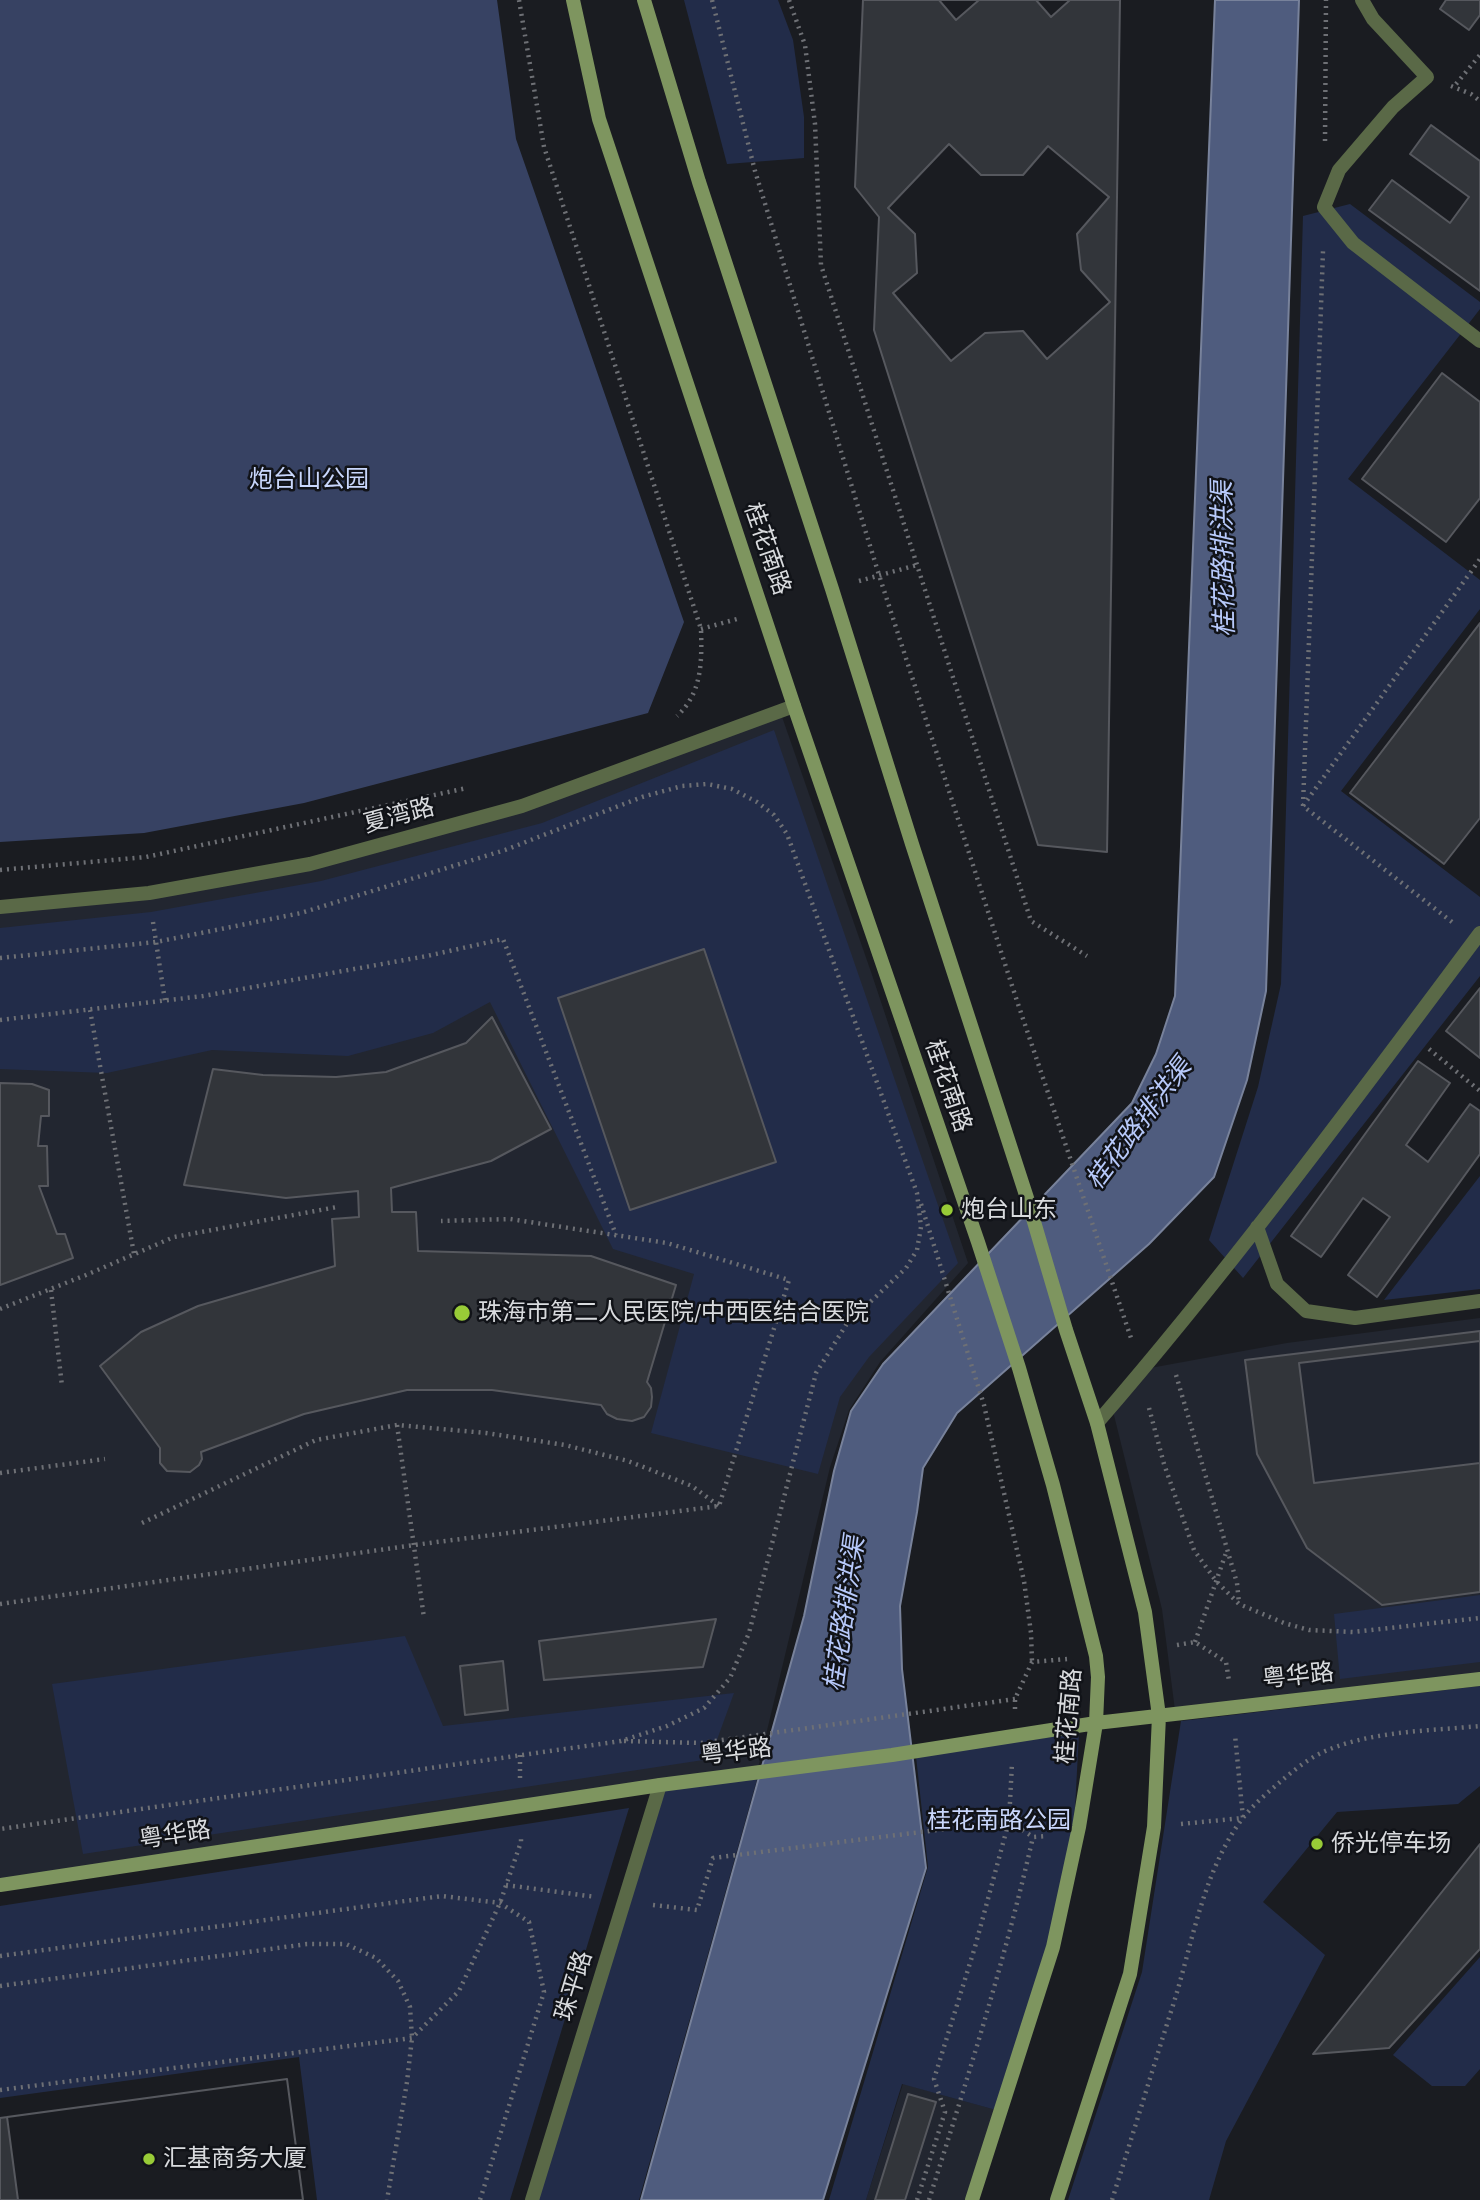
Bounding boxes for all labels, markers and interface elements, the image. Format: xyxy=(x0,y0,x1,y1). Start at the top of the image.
park label: 炮台山公园 xyxy=(249,466,369,494)
water label: 桂花路排洪渠 xyxy=(1207,481,1241,637)
street label: 桂花南路 xyxy=(738,499,796,599)
street label: 夏湾路 xyxy=(360,793,438,839)
street label: 桂花南路 xyxy=(919,1036,977,1136)
water label: 桂花路排洪渠 xyxy=(1080,1052,1198,1196)
place label: 炮台山东 xyxy=(961,1196,1057,1224)
marker: 炮台山东 xyxy=(939,1202,955,1218)
place label: 珠海市第二人民医院/中西医结合医院 xyxy=(478,1299,869,1327)
marker: 珠海市第二人民医院/中西医结合医院 xyxy=(452,1303,472,1323)
water label: 桂花路排洪渠 xyxy=(819,1535,871,1693)
street label: 粤华路 xyxy=(1261,1658,1335,1694)
street label: 桂花南路 xyxy=(1050,1667,1088,1765)
street label: 粤华路 xyxy=(699,1733,773,1771)
park label: 桂花南路公园 xyxy=(927,1807,1071,1835)
street label: 粤华路 xyxy=(137,1815,213,1855)
place label: 侨光停车场 xyxy=(1331,1830,1451,1858)
marker: 侨光停车场 xyxy=(1309,1836,1325,1852)
street label: 珠平路 xyxy=(550,1947,598,2025)
place label: 汇基商务大厦 xyxy=(163,2145,307,2173)
marker: 汇基商务大厦 xyxy=(141,2151,157,2167)

